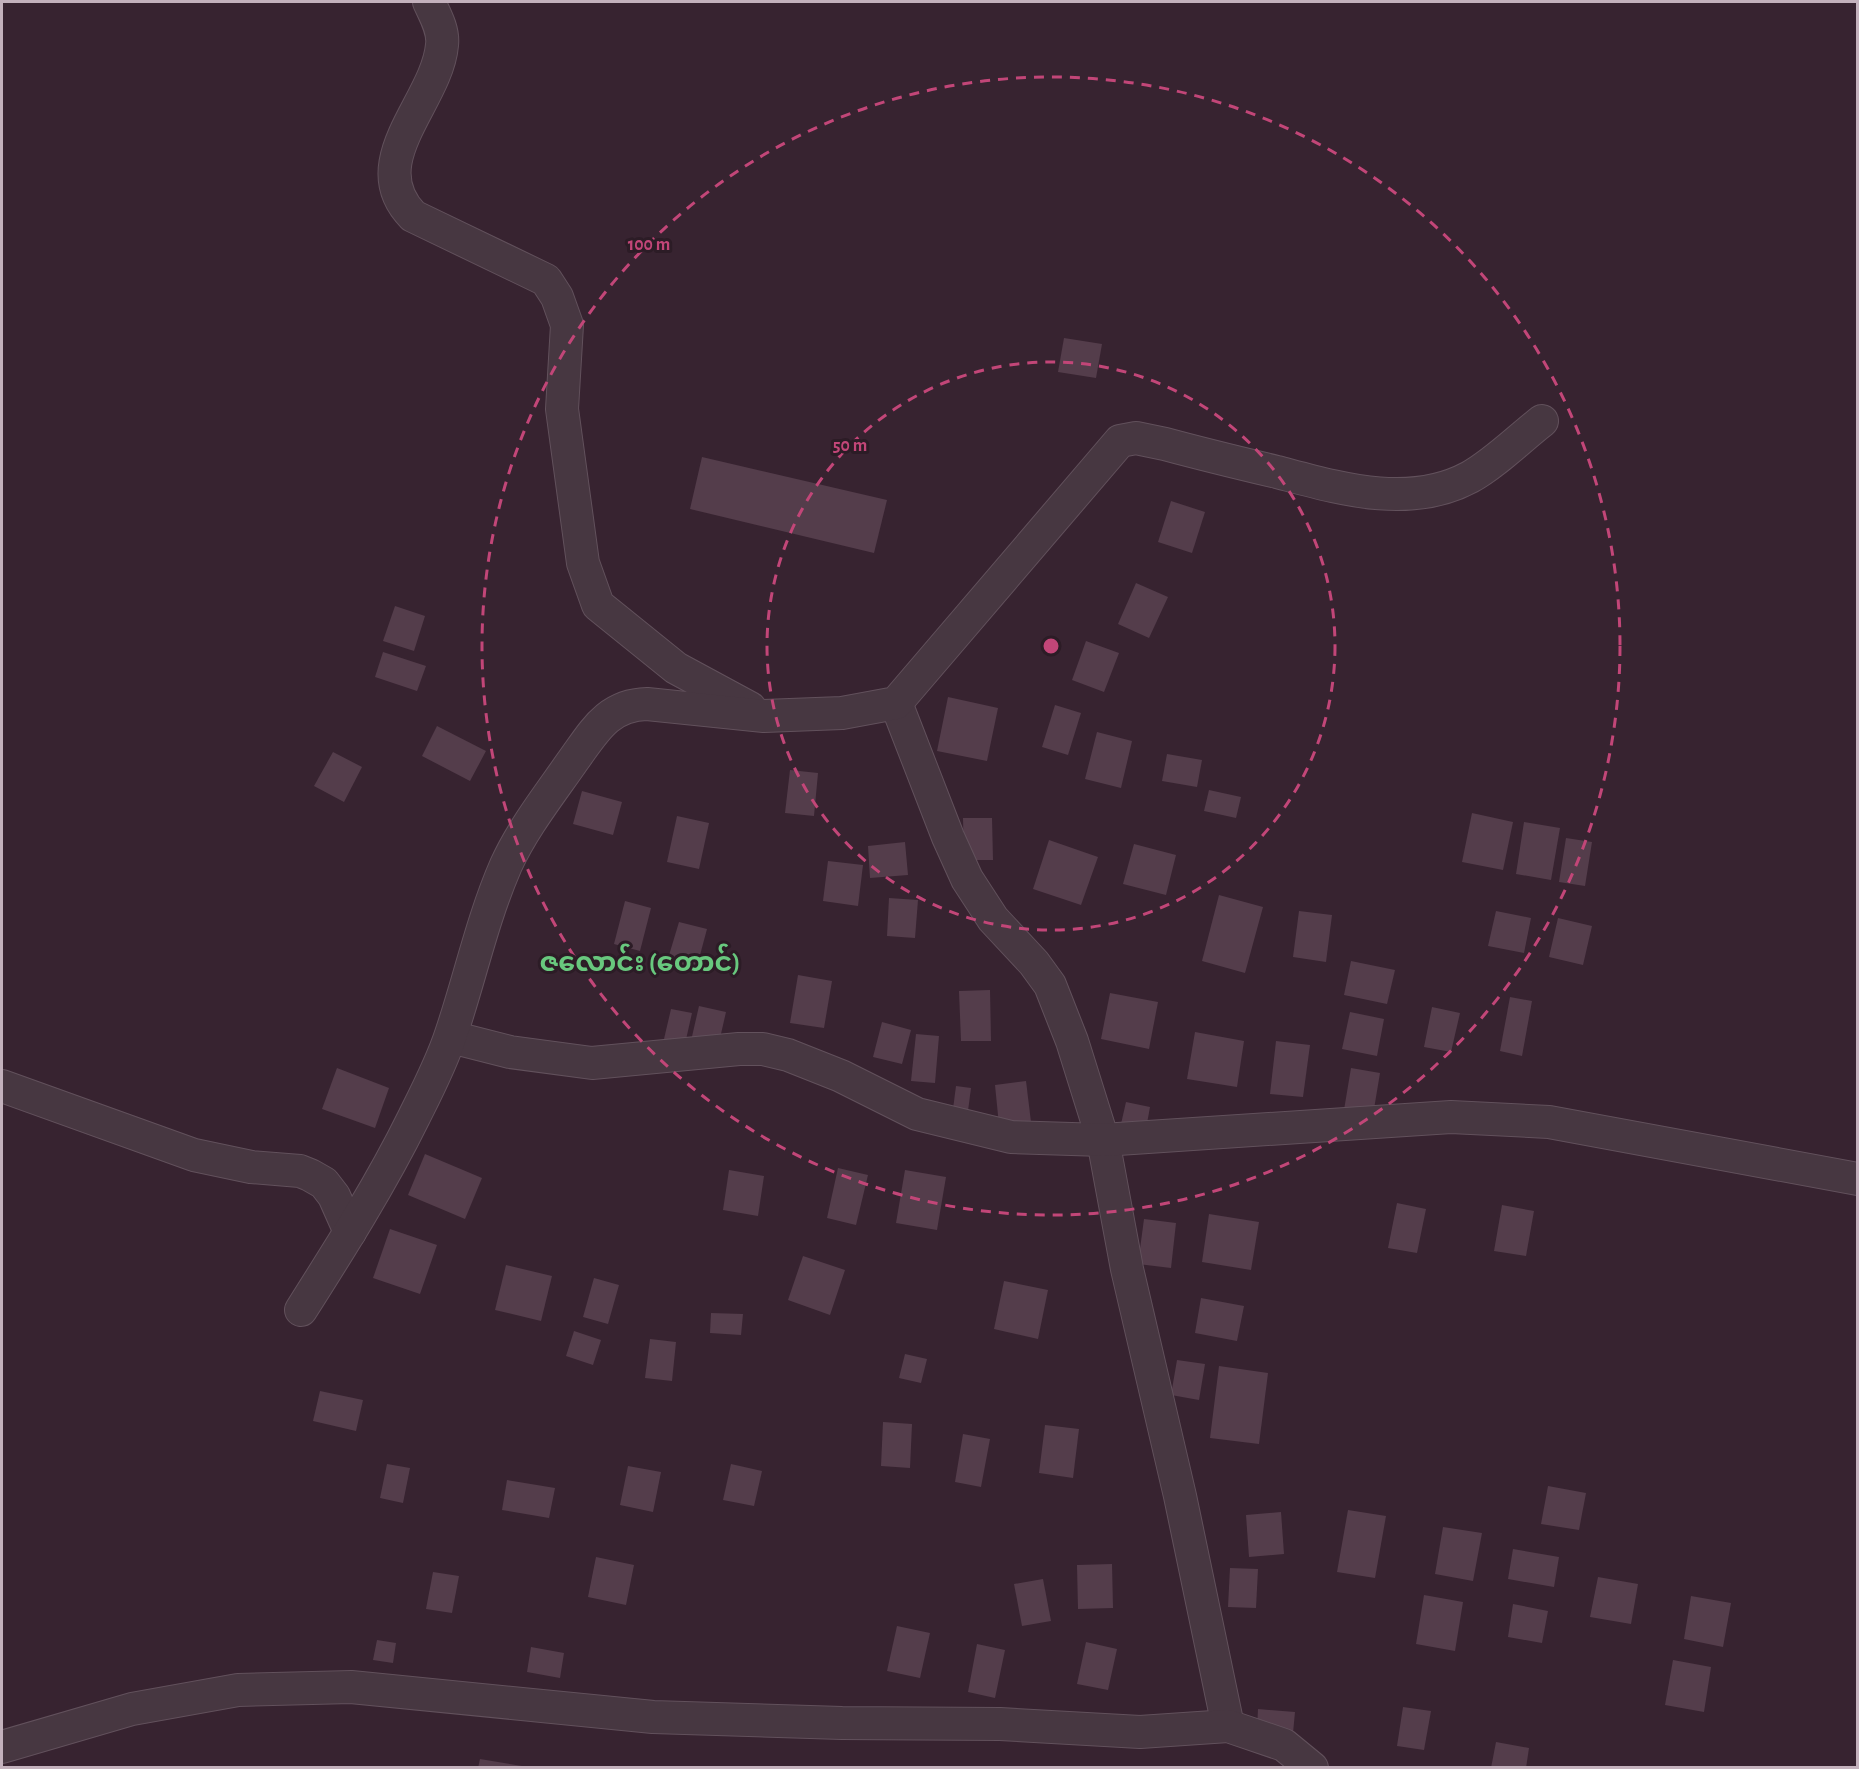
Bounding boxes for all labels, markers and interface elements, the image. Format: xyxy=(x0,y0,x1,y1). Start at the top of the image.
text: 100 m xyxy=(628,236,670,254)
text: 50 m xyxy=(833,437,867,455)
centre of rings xyxy=(1041,636,1061,656)
district label: ဇလောင်း (တောင်) xyxy=(539,943,741,976)

